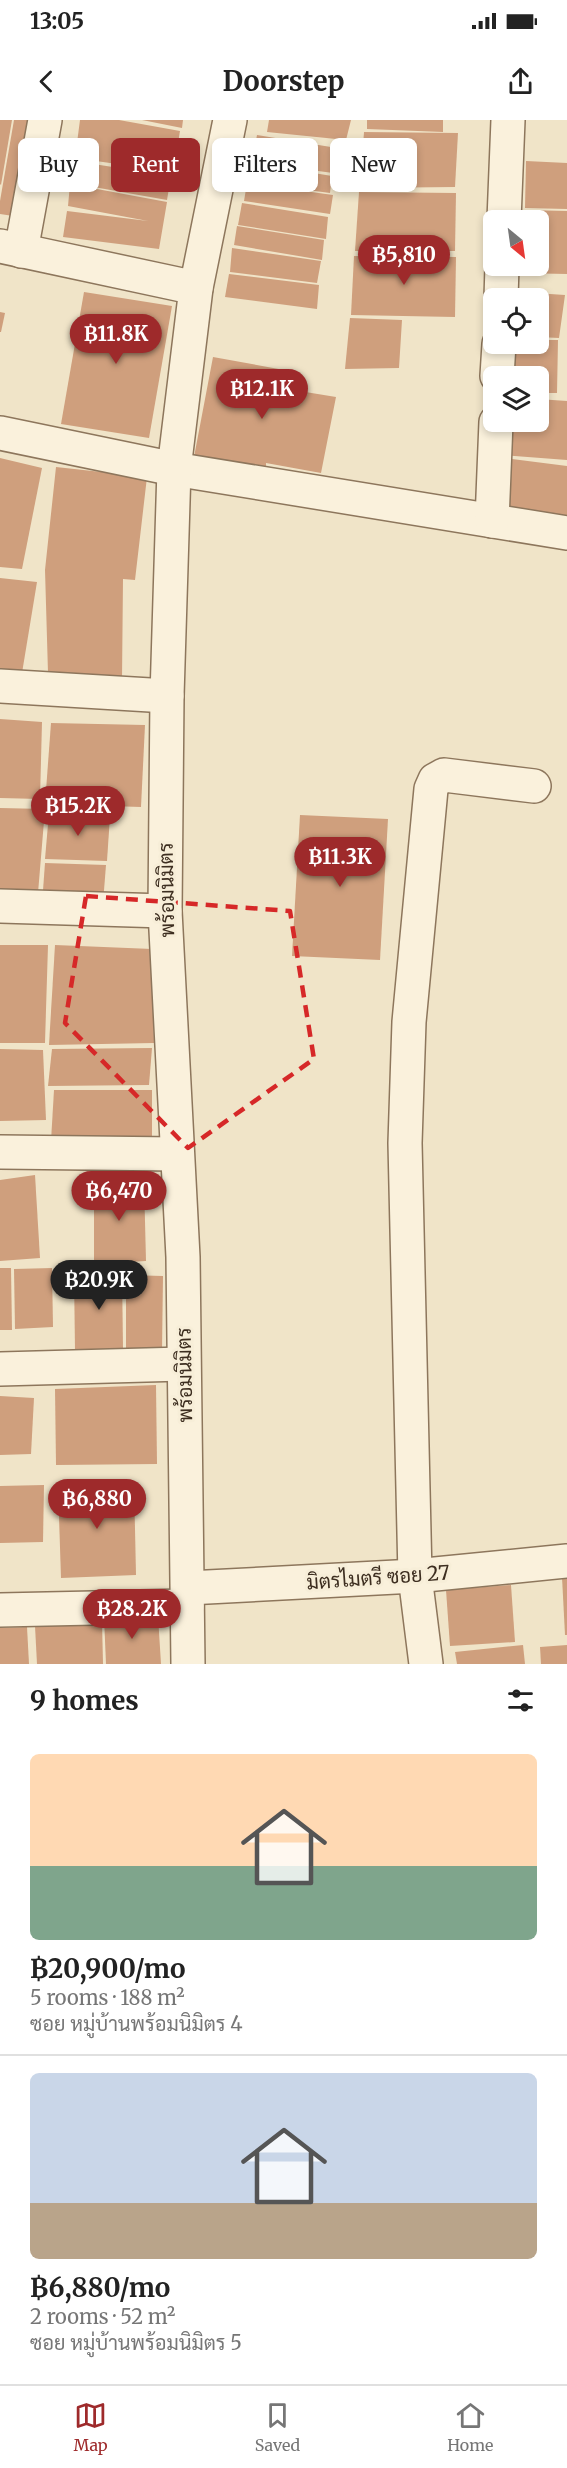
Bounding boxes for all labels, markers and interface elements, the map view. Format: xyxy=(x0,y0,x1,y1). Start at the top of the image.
text: 13:05 xyxy=(30,7,84,35)
text: Doorstep xyxy=(222,64,345,98)
icon: back xyxy=(30,65,63,98)
icon: share xyxy=(504,65,537,98)
chip: Buy xyxy=(18,138,99,192)
chip: Rent xyxy=(111,138,200,192)
chip: Filters xyxy=(212,138,318,192)
chip: New xyxy=(330,138,417,192)
north arrow xyxy=(483,210,549,276)
map controls xyxy=(483,210,549,432)
pin: ฿5,810 xyxy=(355,235,453,286)
text: ฿5,810 xyxy=(372,242,436,267)
button: locate xyxy=(483,288,549,354)
pin: ฿11.8K xyxy=(67,314,165,365)
text: ฿11.8K xyxy=(84,321,148,346)
button: layers xyxy=(483,366,549,432)
pin: ฿12.1K xyxy=(213,369,311,420)
text: ฿12.1K xyxy=(230,376,294,401)
pin: ฿15.2K xyxy=(29,786,127,837)
text: ฿15.2K xyxy=(45,793,111,818)
pin: ฿11.3K xyxy=(291,837,389,888)
street label: พร้อมนิมิตร xyxy=(153,842,179,938)
text: ฿11.3K xyxy=(308,844,372,869)
pin: ฿6,470 xyxy=(70,1171,168,1222)
text: ฿6,470 xyxy=(85,1178,153,1203)
pin: ฿20.9K xyxy=(50,1260,148,1311)
text: ฿20.9K xyxy=(65,1267,133,1292)
street label: พร้อมนิมิตร xyxy=(171,1327,197,1423)
pin: ฿6,880 xyxy=(48,1479,146,1530)
text: ฿6,880 xyxy=(62,1486,132,1511)
street label: มิตรไมตรี ซอย 27 xyxy=(305,1560,451,1594)
pin: ฿28.2K xyxy=(83,1589,181,1640)
text: ฿28.2K xyxy=(97,1596,167,1621)
text: 9 homes xyxy=(30,1684,139,1717)
icon: filters xyxy=(504,1684,537,1717)
icon: home xyxy=(230,1793,338,1901)
text: ฿20,900/mo xyxy=(30,1952,185,1985)
text: 5 rooms · 188 m² xyxy=(30,1985,185,2010)
text: ซอย หมู่บ้านพร้อมนิมิตร 4 xyxy=(30,2011,243,2036)
icon: home xyxy=(230,2112,338,2220)
text: ฿6,880/mo xyxy=(30,2271,170,2304)
text: 2 rooms · 52 m² xyxy=(30,2304,175,2329)
text: ซอย หมู่บ้านพร้อมนิมิตร 5 xyxy=(30,2330,242,2355)
tab: Map xyxy=(74,2399,108,2455)
tab: Saved xyxy=(255,2399,300,2455)
tab: Home xyxy=(447,2399,493,2455)

